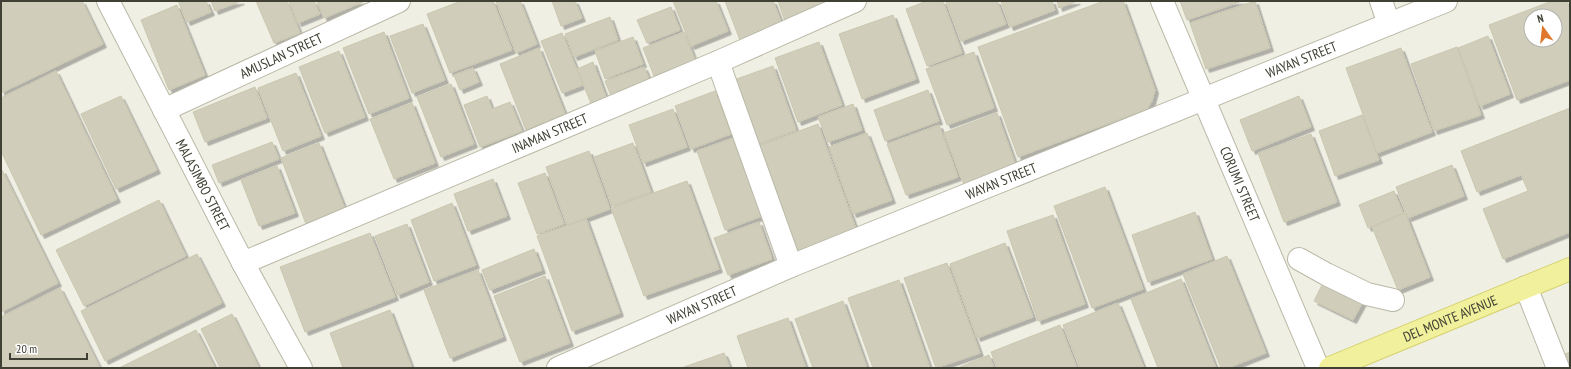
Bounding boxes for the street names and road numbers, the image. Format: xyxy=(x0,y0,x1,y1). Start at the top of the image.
street label: AMUSLAN STREET xyxy=(237,28,326,83)
street label: WAYAN STREET xyxy=(1263,37,1340,82)
street label: INAMAN STREET xyxy=(509,109,591,157)
street label: MALASIMBO STREET xyxy=(172,136,234,235)
street label: CORUMI STREET xyxy=(1216,144,1264,225)
street label: WAYAN STREET xyxy=(963,158,1040,203)
street label: WAYAN STREET xyxy=(664,281,740,328)
street label: DEL MONTE AVENUE xyxy=(1400,291,1500,346)

